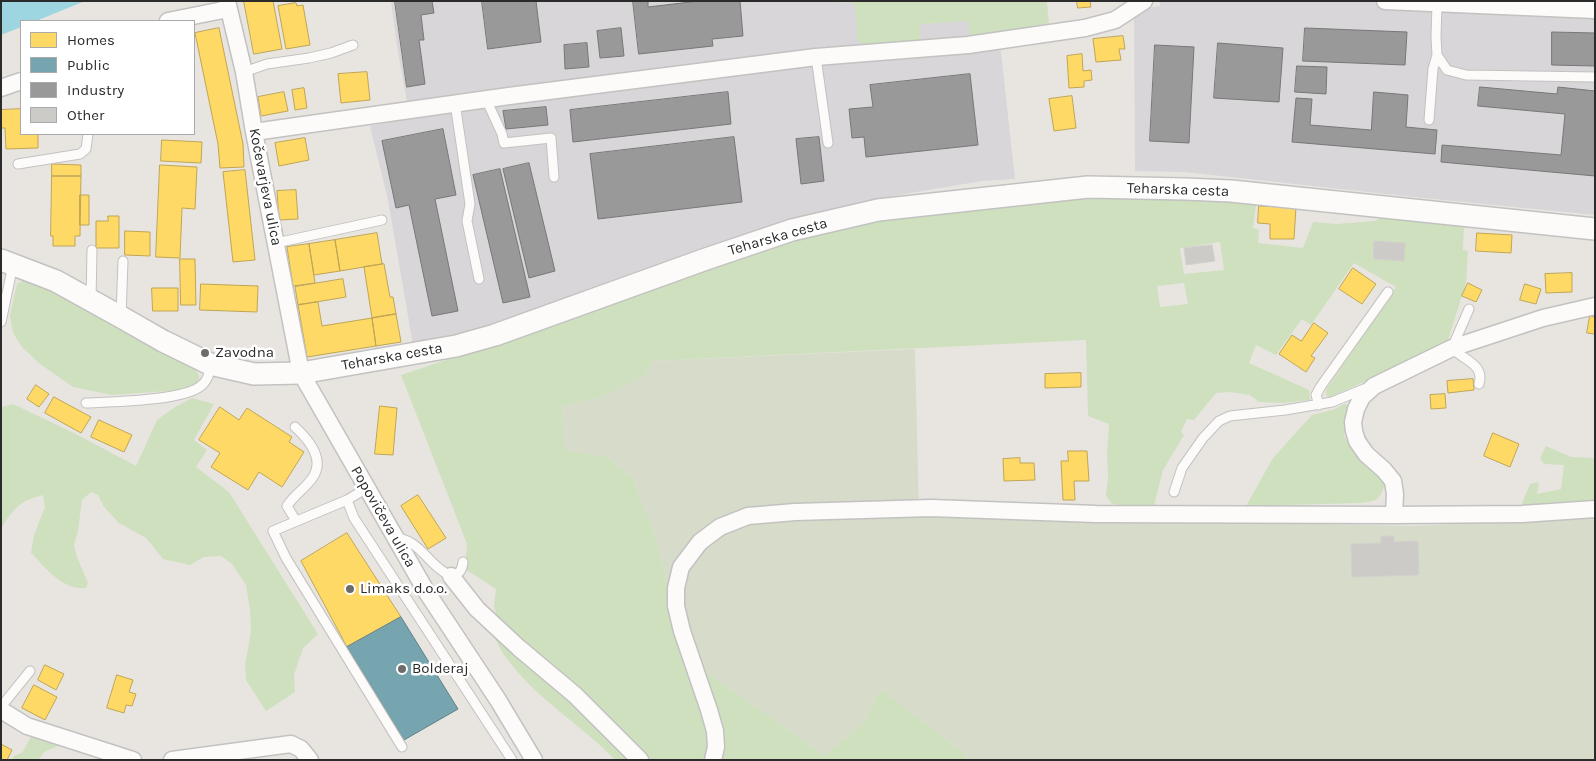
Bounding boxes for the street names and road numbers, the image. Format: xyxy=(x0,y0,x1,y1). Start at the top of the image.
street label: Kočevarjeva ulica xyxy=(245,127,285,247)
street label: Teharska cesta xyxy=(1127,179,1229,201)
street label: Teharska cesta xyxy=(726,214,830,260)
street label: Teharska cesta xyxy=(340,339,444,375)
street label: Popovičeva ulica xyxy=(347,463,419,571)

